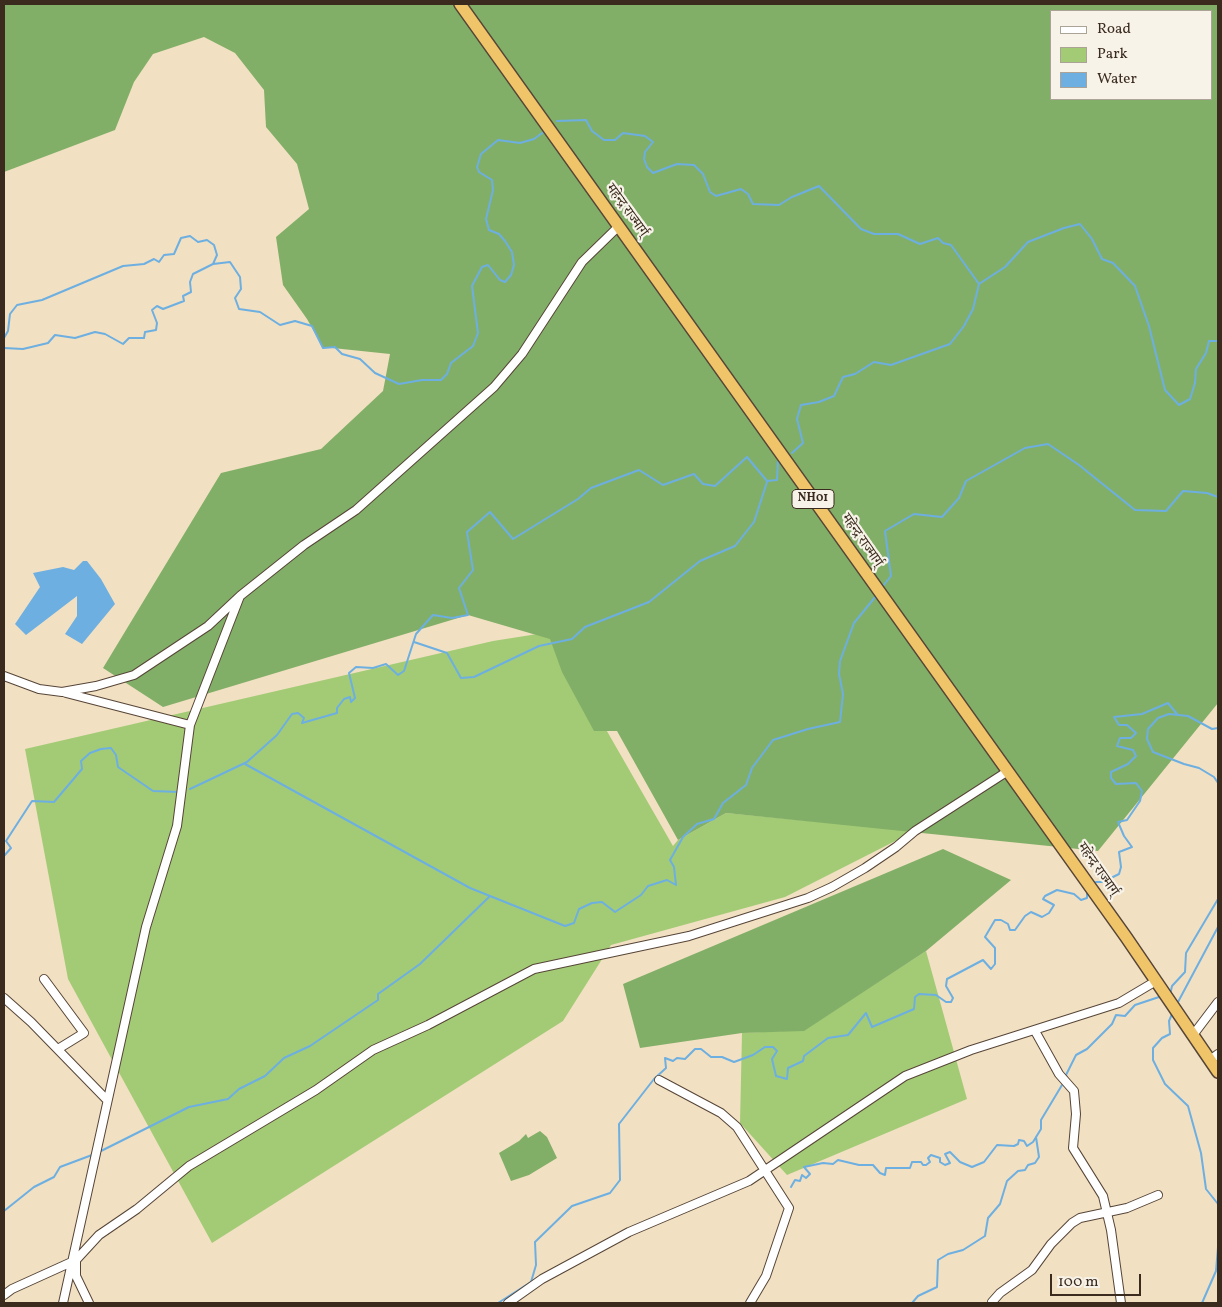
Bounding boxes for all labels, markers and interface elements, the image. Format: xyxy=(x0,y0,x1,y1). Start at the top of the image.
legend xyxy=(1050,10,1212,100)
text: Road xyxy=(1097,19,1131,40)
text: Park xyxy=(1097,44,1128,65)
text: Water xyxy=(1097,69,1137,90)
street label: महेन्द्र राज्मार्ग् xyxy=(601,181,651,241)
road number: NH01 xyxy=(792,489,834,508)
street label: महेन्द्र राज्मार्ग् xyxy=(837,511,885,571)
street label: महेन्द्र राज्मार्ग् xyxy=(1073,840,1121,900)
scale bar xyxy=(1052,1264,1143,1296)
text: 100 m xyxy=(1058,1272,1098,1293)

